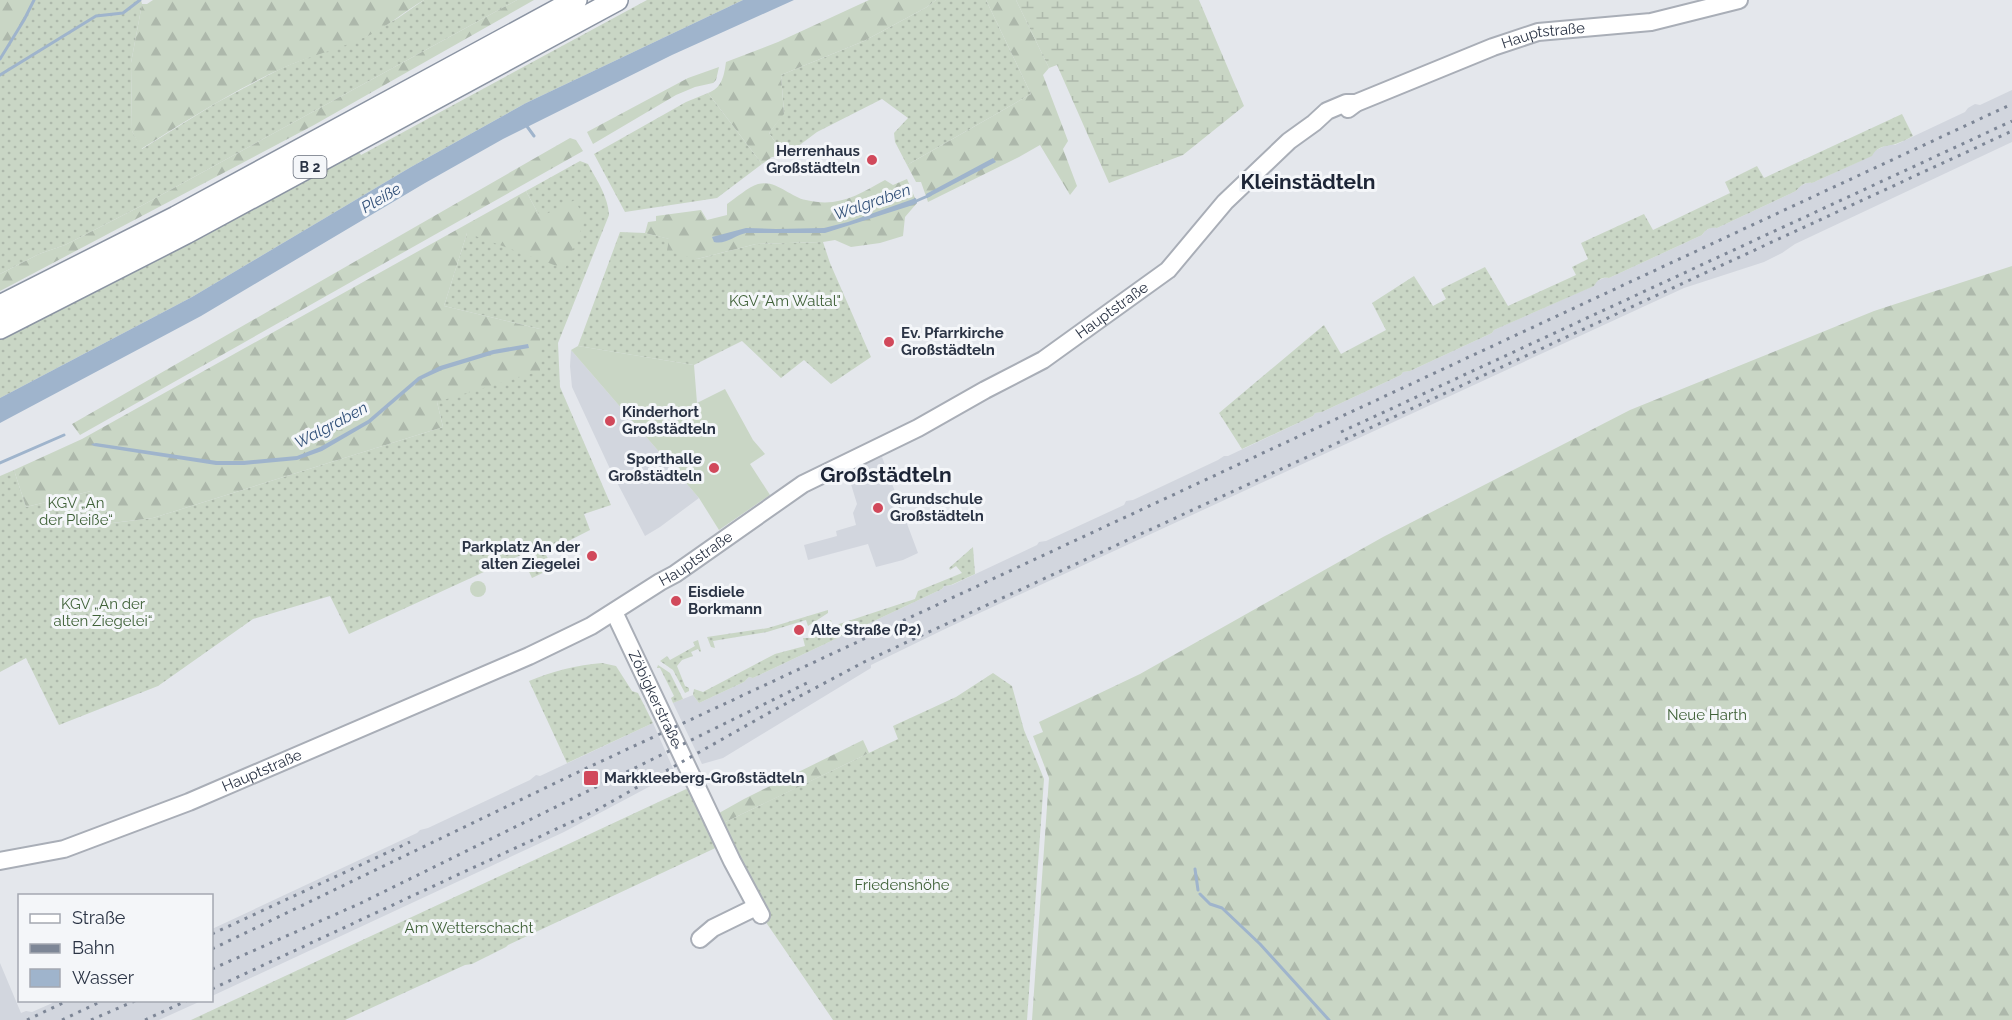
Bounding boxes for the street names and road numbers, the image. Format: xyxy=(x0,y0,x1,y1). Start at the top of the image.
street label: Hauptstraße xyxy=(1499,19,1586,53)
road number: B 2 xyxy=(294,156,326,178)
street label: Hauptstraße xyxy=(1072,278,1152,343)
street label: Hauptstraße xyxy=(656,527,736,590)
street label: Zöbigkerstraße xyxy=(625,648,686,750)
street label: Hauptstraße xyxy=(219,746,305,796)

